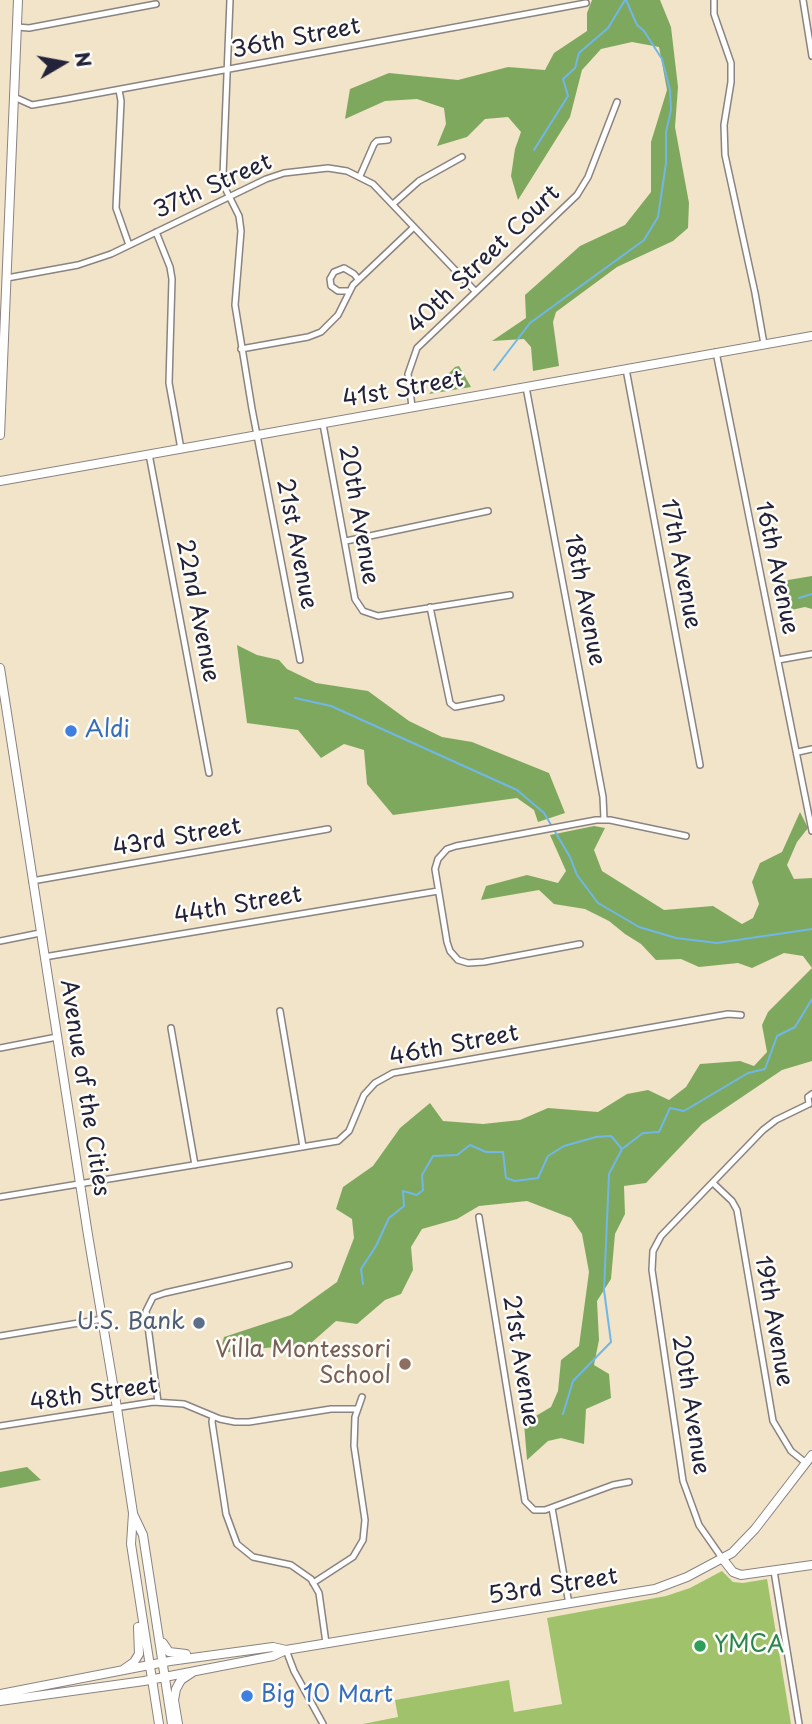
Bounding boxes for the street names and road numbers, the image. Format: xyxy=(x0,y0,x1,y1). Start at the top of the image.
street label: 36th Street xyxy=(229,13,363,65)
street label: 37th Street xyxy=(150,149,276,225)
street label: 40th Street Court xyxy=(402,180,566,340)
street label: 41st Street xyxy=(340,366,466,414)
street label: 20th Avenue xyxy=(332,443,384,587)
street label: 21st Avenue xyxy=(270,476,322,612)
street label: 17th Avenue xyxy=(654,497,706,631)
street label: 16th Avenue xyxy=(748,499,804,637)
street label: 18th Avenue xyxy=(558,532,610,668)
street label: 22nd Avenue xyxy=(170,537,224,685)
street label: 43rd Street xyxy=(111,813,243,863)
street label: 44th Street xyxy=(172,881,304,931)
street label: Avenue of the Cities xyxy=(53,978,115,1198)
street label: 46th Street xyxy=(387,1020,521,1072)
street label: 19th Avenue xyxy=(748,1253,798,1389)
street label: 21st Avenue xyxy=(496,1293,544,1429)
street label: 20th Avenue xyxy=(665,1333,715,1477)
street label: 48th Street xyxy=(28,1372,160,1418)
street label: 53rd Street xyxy=(486,1563,620,1611)

